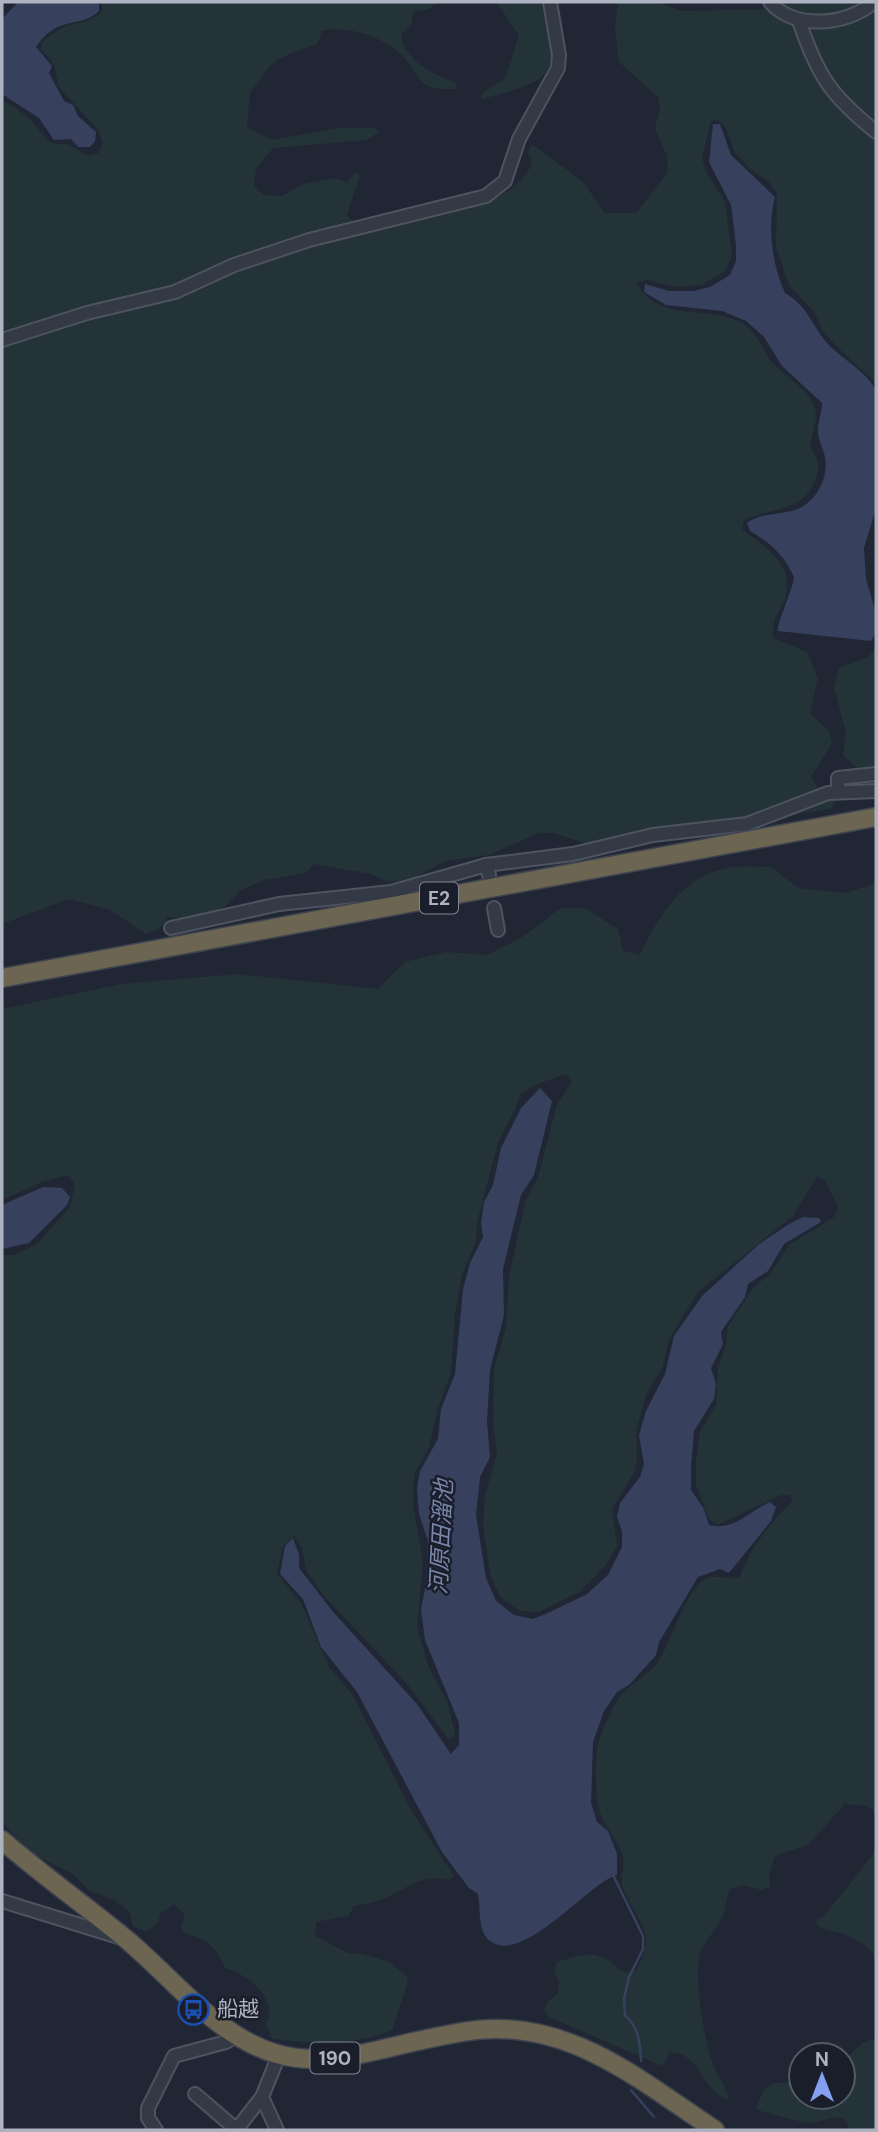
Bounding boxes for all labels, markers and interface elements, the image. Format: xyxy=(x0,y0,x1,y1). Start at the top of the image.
road number: E2 xyxy=(420,882,458,914)
water label: 河原田溜池 xyxy=(423,1477,459,1595)
bus stop icon: 船越 xyxy=(177,1992,211,2026)
place label: 船越 xyxy=(217,1995,259,2023)
north arrow xyxy=(787,2041,857,2111)
road number: 190 xyxy=(310,2042,360,2074)
text: N xyxy=(815,2047,829,2072)

